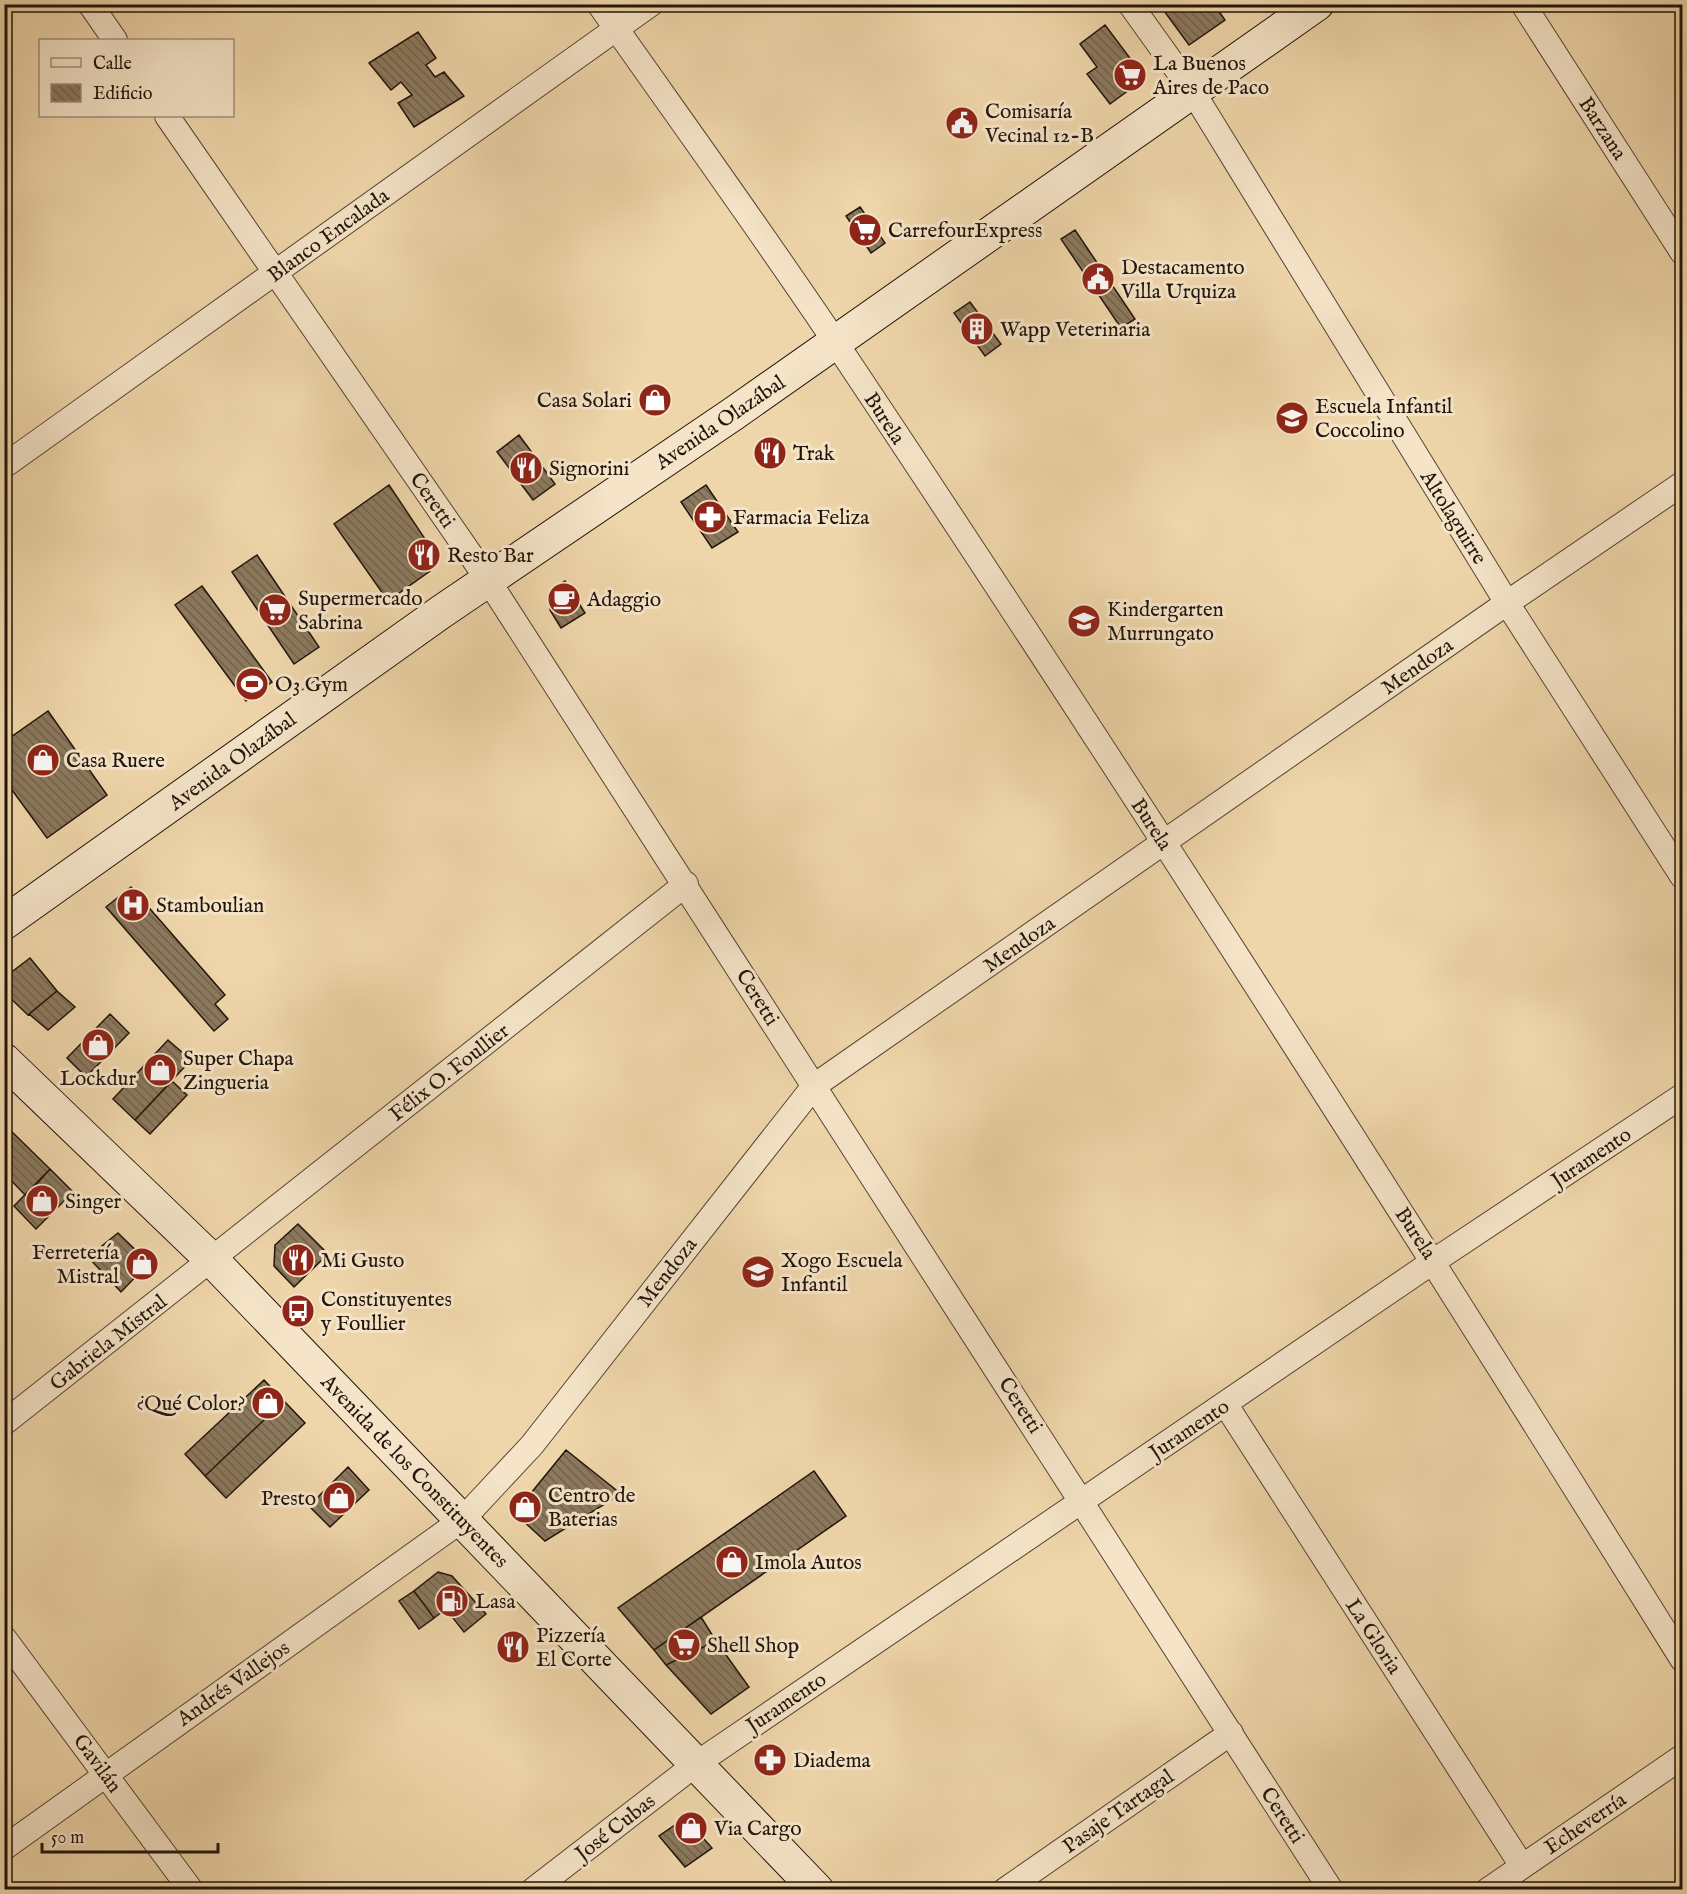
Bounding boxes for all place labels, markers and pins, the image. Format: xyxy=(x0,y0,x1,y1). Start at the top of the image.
place label: La Buenos Aires de Paco xyxy=(1152,51,1269,102)
supermarket icon: La Buenos Aires de Paco xyxy=(1112,57,1148,93)
place label: Comisaría Vecinal 12-B xyxy=(984,99,1094,150)
public building icon: Comisaría Vecinal 12-B xyxy=(944,105,980,141)
supermarket icon: CarrefourExpress xyxy=(847,212,883,248)
place label: CarrefourExpress xyxy=(888,218,1042,245)
place label: Destacamento Villa Urquiza xyxy=(1120,255,1245,306)
public building icon: Destacamento Villa Urquiza xyxy=(1080,261,1116,297)
building icon: Wapp Veterinaria xyxy=(959,311,995,347)
place label: Wapp Veterinaria xyxy=(1000,317,1151,344)
shop icon: Casa Solari xyxy=(637,382,673,418)
place label: Casa Solari xyxy=(537,388,632,415)
place label: Escuela Infantil Coccolino xyxy=(1315,394,1453,445)
school or university icon: Escuela Infantil Coccolino xyxy=(1274,400,1310,436)
restaurant icon: Trak xyxy=(752,435,788,471)
place label: Trak xyxy=(793,441,835,468)
restaurant icon: Signorini xyxy=(508,450,544,486)
place label: Signorini xyxy=(549,456,629,483)
pharmacy icon: Farmacia Feliza xyxy=(692,499,728,535)
place label: Farmacia Feliza xyxy=(733,505,870,532)
restaurant icon: Resto Bar xyxy=(406,537,442,573)
place label: Resto Bar xyxy=(447,543,534,570)
cafe icon: Adaggio xyxy=(546,581,582,617)
place label: Supermercado Sabrina xyxy=(298,586,423,637)
place label: Adaggio xyxy=(586,587,661,614)
supermarket icon: Supermercado Sabrina xyxy=(257,592,293,628)
place label: Kindergarten Murrungato xyxy=(1107,597,1224,648)
school or university icon: Kindergarten Murrungato xyxy=(1066,603,1102,639)
sports icon: O3 Gym xyxy=(234,666,270,702)
place label: O3 Gym xyxy=(275,672,348,699)
shop icon: Casa Ruere xyxy=(25,742,61,778)
place label: Casa Ruere xyxy=(66,748,165,775)
hospital icon: Stamboulian xyxy=(115,887,151,923)
place label: Stamboulian xyxy=(156,893,264,920)
shop icon: Lockdur xyxy=(80,1027,116,1063)
place label: Super Chapa Zingueria xyxy=(183,1046,295,1097)
shop icon: Super Chapa Zingueria xyxy=(142,1052,178,1088)
place label: Lockdur xyxy=(60,1066,136,1093)
shop icon: Singer xyxy=(24,1183,60,1219)
place label: Singer xyxy=(65,1189,122,1216)
place label: Ferretería Mistral xyxy=(32,1240,120,1291)
restaurant icon: Mi Gusto xyxy=(280,1242,316,1278)
shop icon: Ferretería Mistral xyxy=(124,1246,160,1282)
place label: Mi Gusto xyxy=(321,1248,404,1275)
place label: Xogo Escuela Infantil xyxy=(781,1248,903,1299)
school or university icon: Xogo Escuela Infantil xyxy=(740,1254,776,1290)
place label: Constituyentes y Foullier xyxy=(320,1287,452,1338)
bus stop icon: Constituyentes y Foullier xyxy=(280,1293,316,1329)
shop icon: ¿Qué Color? xyxy=(250,1385,286,1421)
place label: ¿Qué Color? xyxy=(137,1391,245,1418)
shop icon: Presto xyxy=(321,1480,357,1516)
place label: Centro de Baterias xyxy=(548,1483,636,1534)
place label: Presto xyxy=(261,1486,316,1513)
shop icon: Centro de Baterias xyxy=(507,1489,543,1525)
shop icon: Imola Autos xyxy=(714,1544,750,1580)
place label: Imola Autos xyxy=(755,1550,862,1577)
fuel station icon: Lasa xyxy=(434,1583,470,1619)
place label: Lasa xyxy=(475,1589,516,1616)
place label: Pizzería El Corte xyxy=(536,1623,612,1674)
supermarket icon: Shell Shop xyxy=(666,1627,702,1663)
restaurant icon: Pizzería El Corte xyxy=(495,1629,531,1665)
place label: Shell Shop xyxy=(707,1633,799,1660)
pharmacy icon: Diadema xyxy=(752,1742,788,1778)
place label: Diadema xyxy=(793,1748,872,1775)
shop icon: Via Cargo xyxy=(673,1810,709,1846)
place label: Via Cargo xyxy=(713,1816,801,1843)

